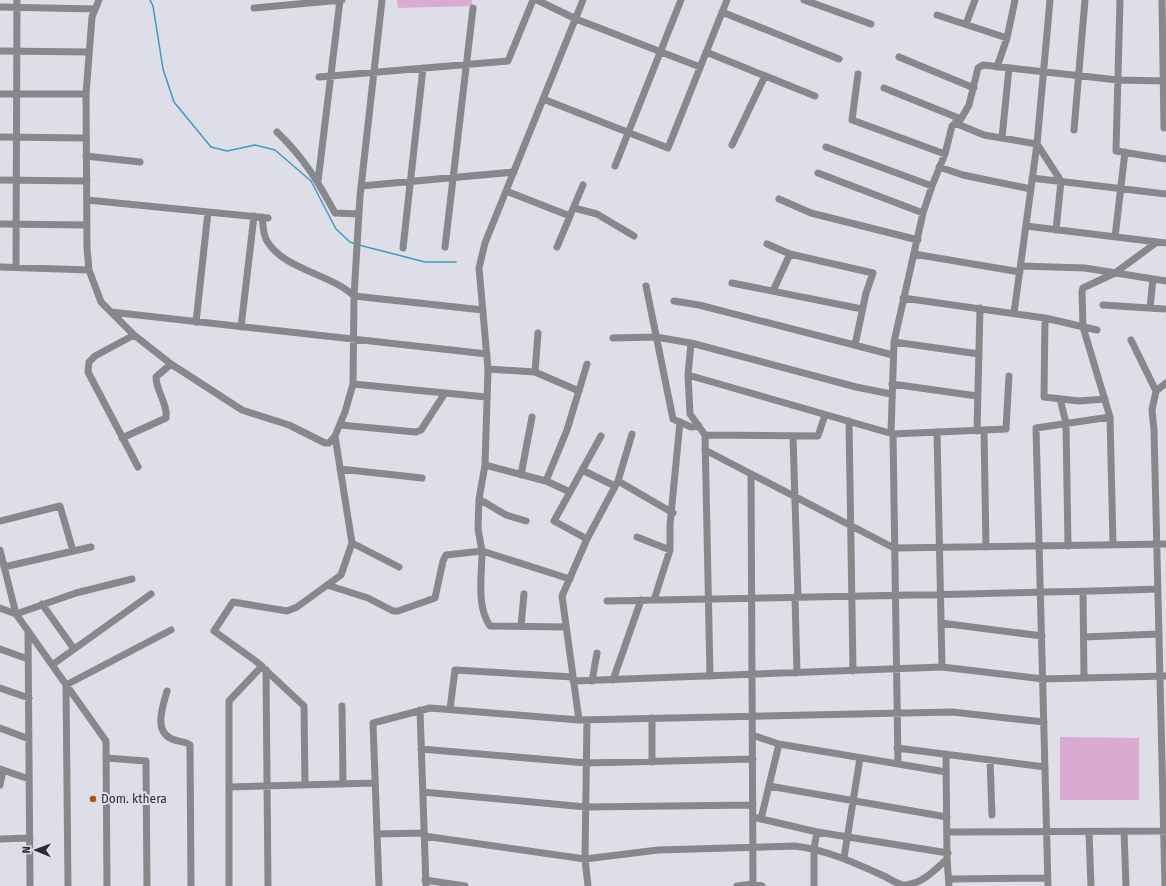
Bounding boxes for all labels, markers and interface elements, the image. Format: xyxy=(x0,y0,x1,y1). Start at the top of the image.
place label: Dom. kthera xyxy=(101,792,167,806)
marker: Dom. kthera xyxy=(88,794,98,804)
north arrow xyxy=(16,830,56,870)
text: N xyxy=(20,846,33,854)

